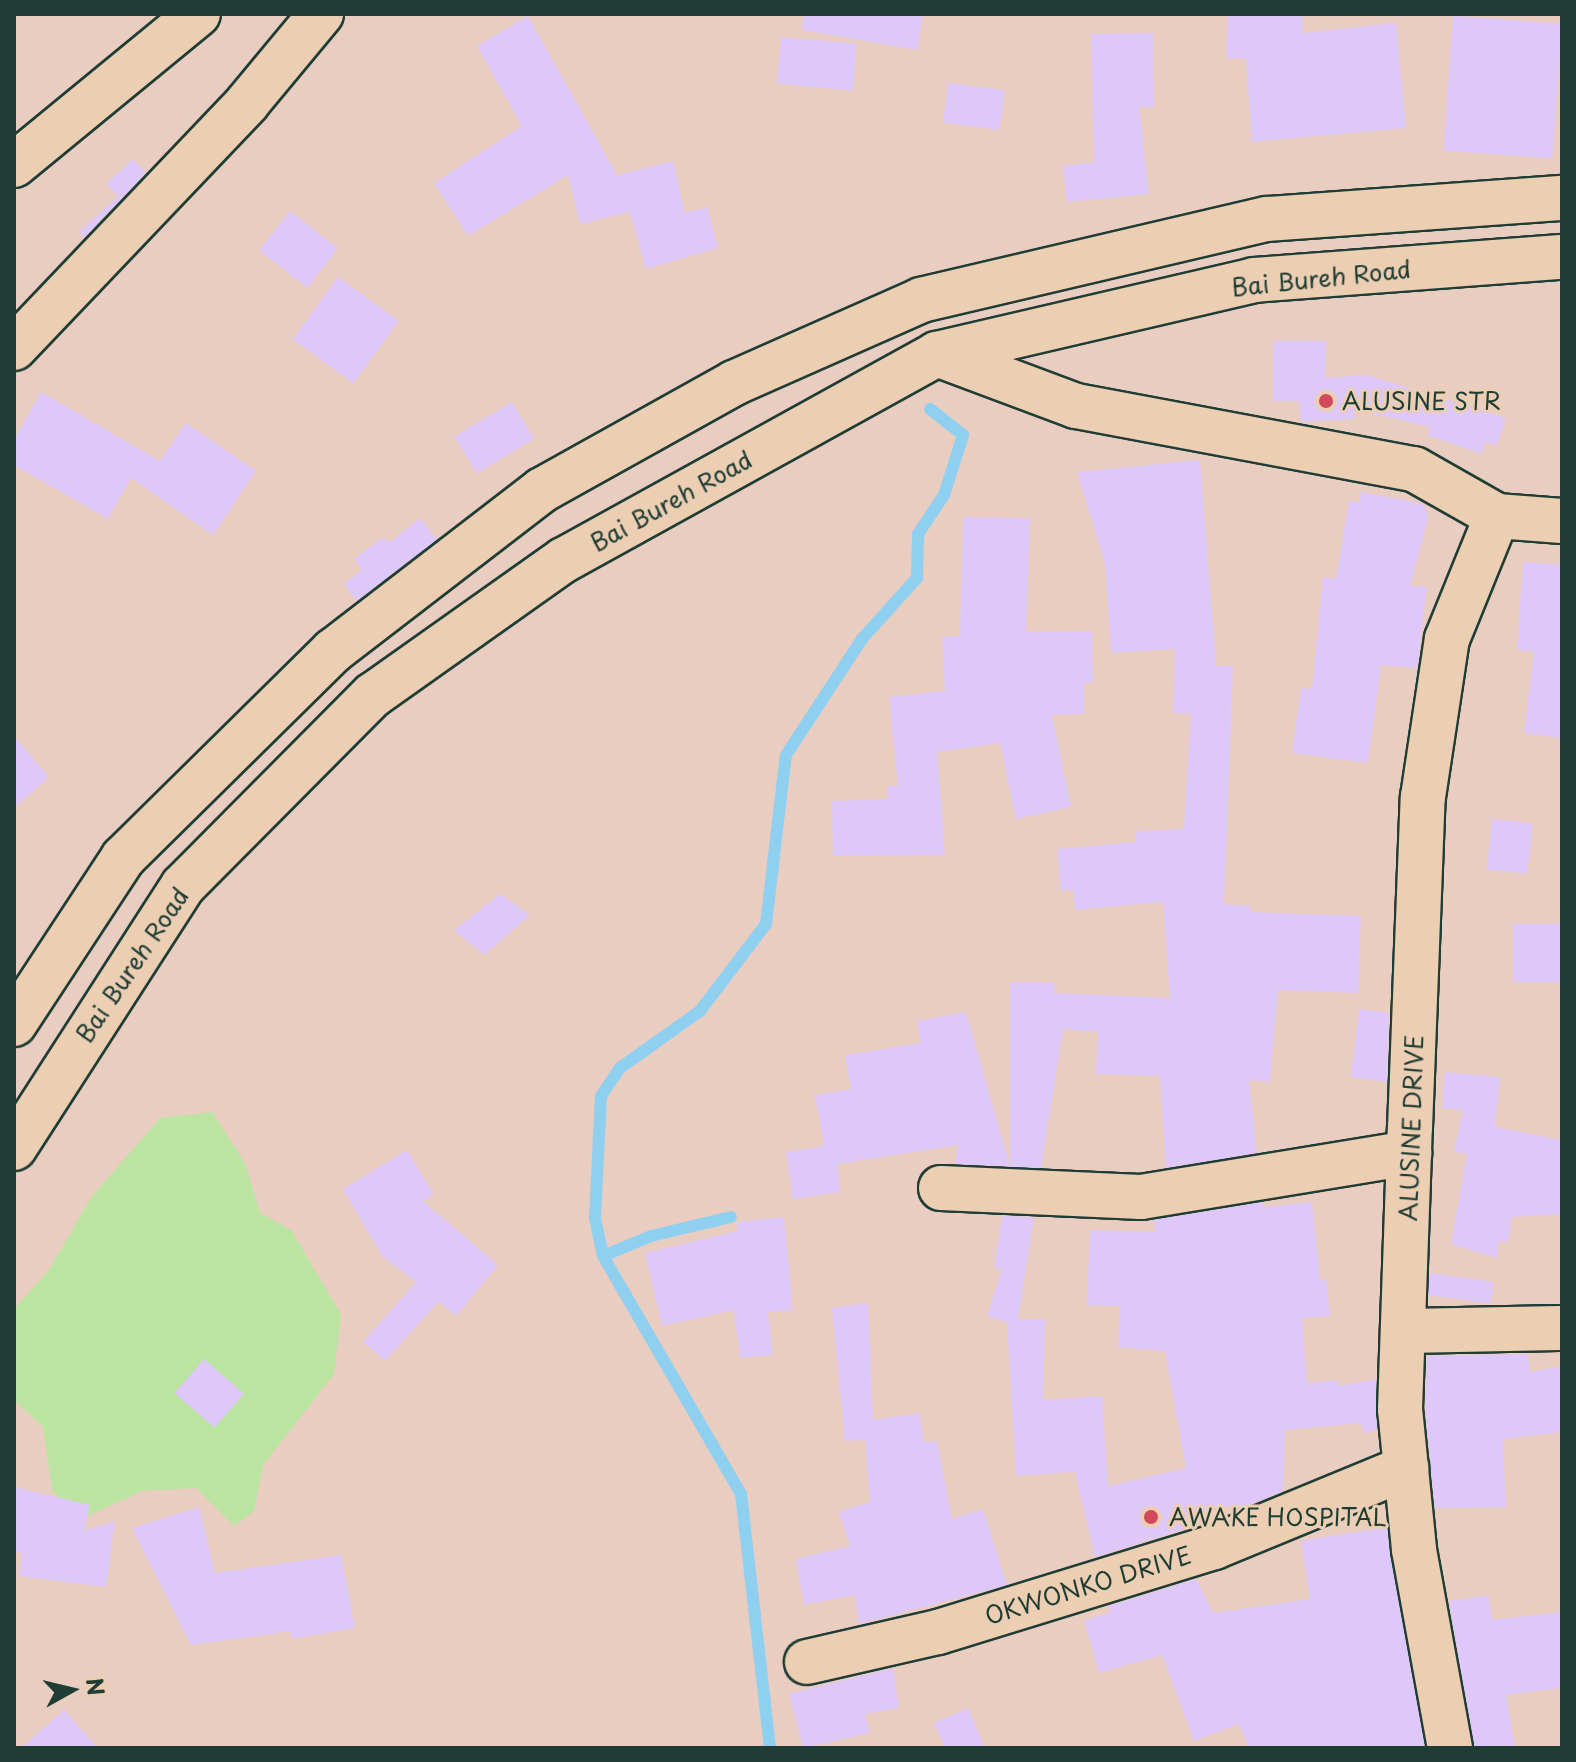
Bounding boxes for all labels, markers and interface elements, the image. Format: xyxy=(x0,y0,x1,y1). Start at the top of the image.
street label: Bai Bureh Road xyxy=(1230,254,1412,302)
place label: ALUSINE STR xyxy=(1342,387,1503,415)
marker: ALUSINE STR xyxy=(1317,392,1335,410)
street label: Bai Bureh Road xyxy=(585,445,757,557)
street label: Bai Bureh Road xyxy=(70,882,194,1048)
street label: ALUSINE DRIVE xyxy=(1393,1034,1429,1222)
place label: AWAKE HOSPITAL xyxy=(1169,1503,1390,1531)
marker: AWAKE HOSPITAL xyxy=(1140,1506,1162,1528)
street label: OKWONKO DRIVE xyxy=(981,1540,1195,1630)
north arrow xyxy=(32,1650,112,1730)
text: N xyxy=(79,1676,114,1698)

